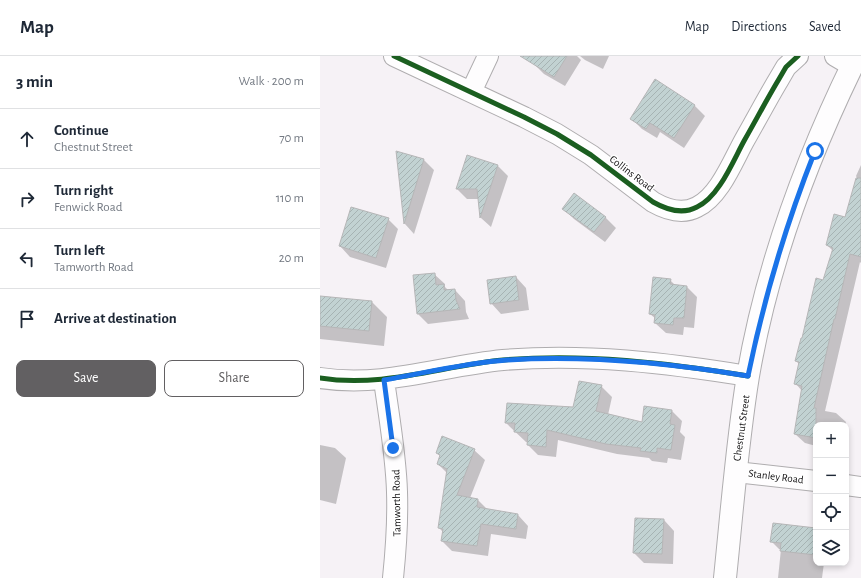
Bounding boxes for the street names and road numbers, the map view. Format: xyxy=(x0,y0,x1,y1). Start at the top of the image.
street label: Collins Road xyxy=(607,153,656,194)
street label: Chestnut Street xyxy=(731,394,752,462)
street label: Stanley Road xyxy=(748,468,804,485)
street label: Tamworth Road xyxy=(390,469,403,537)

